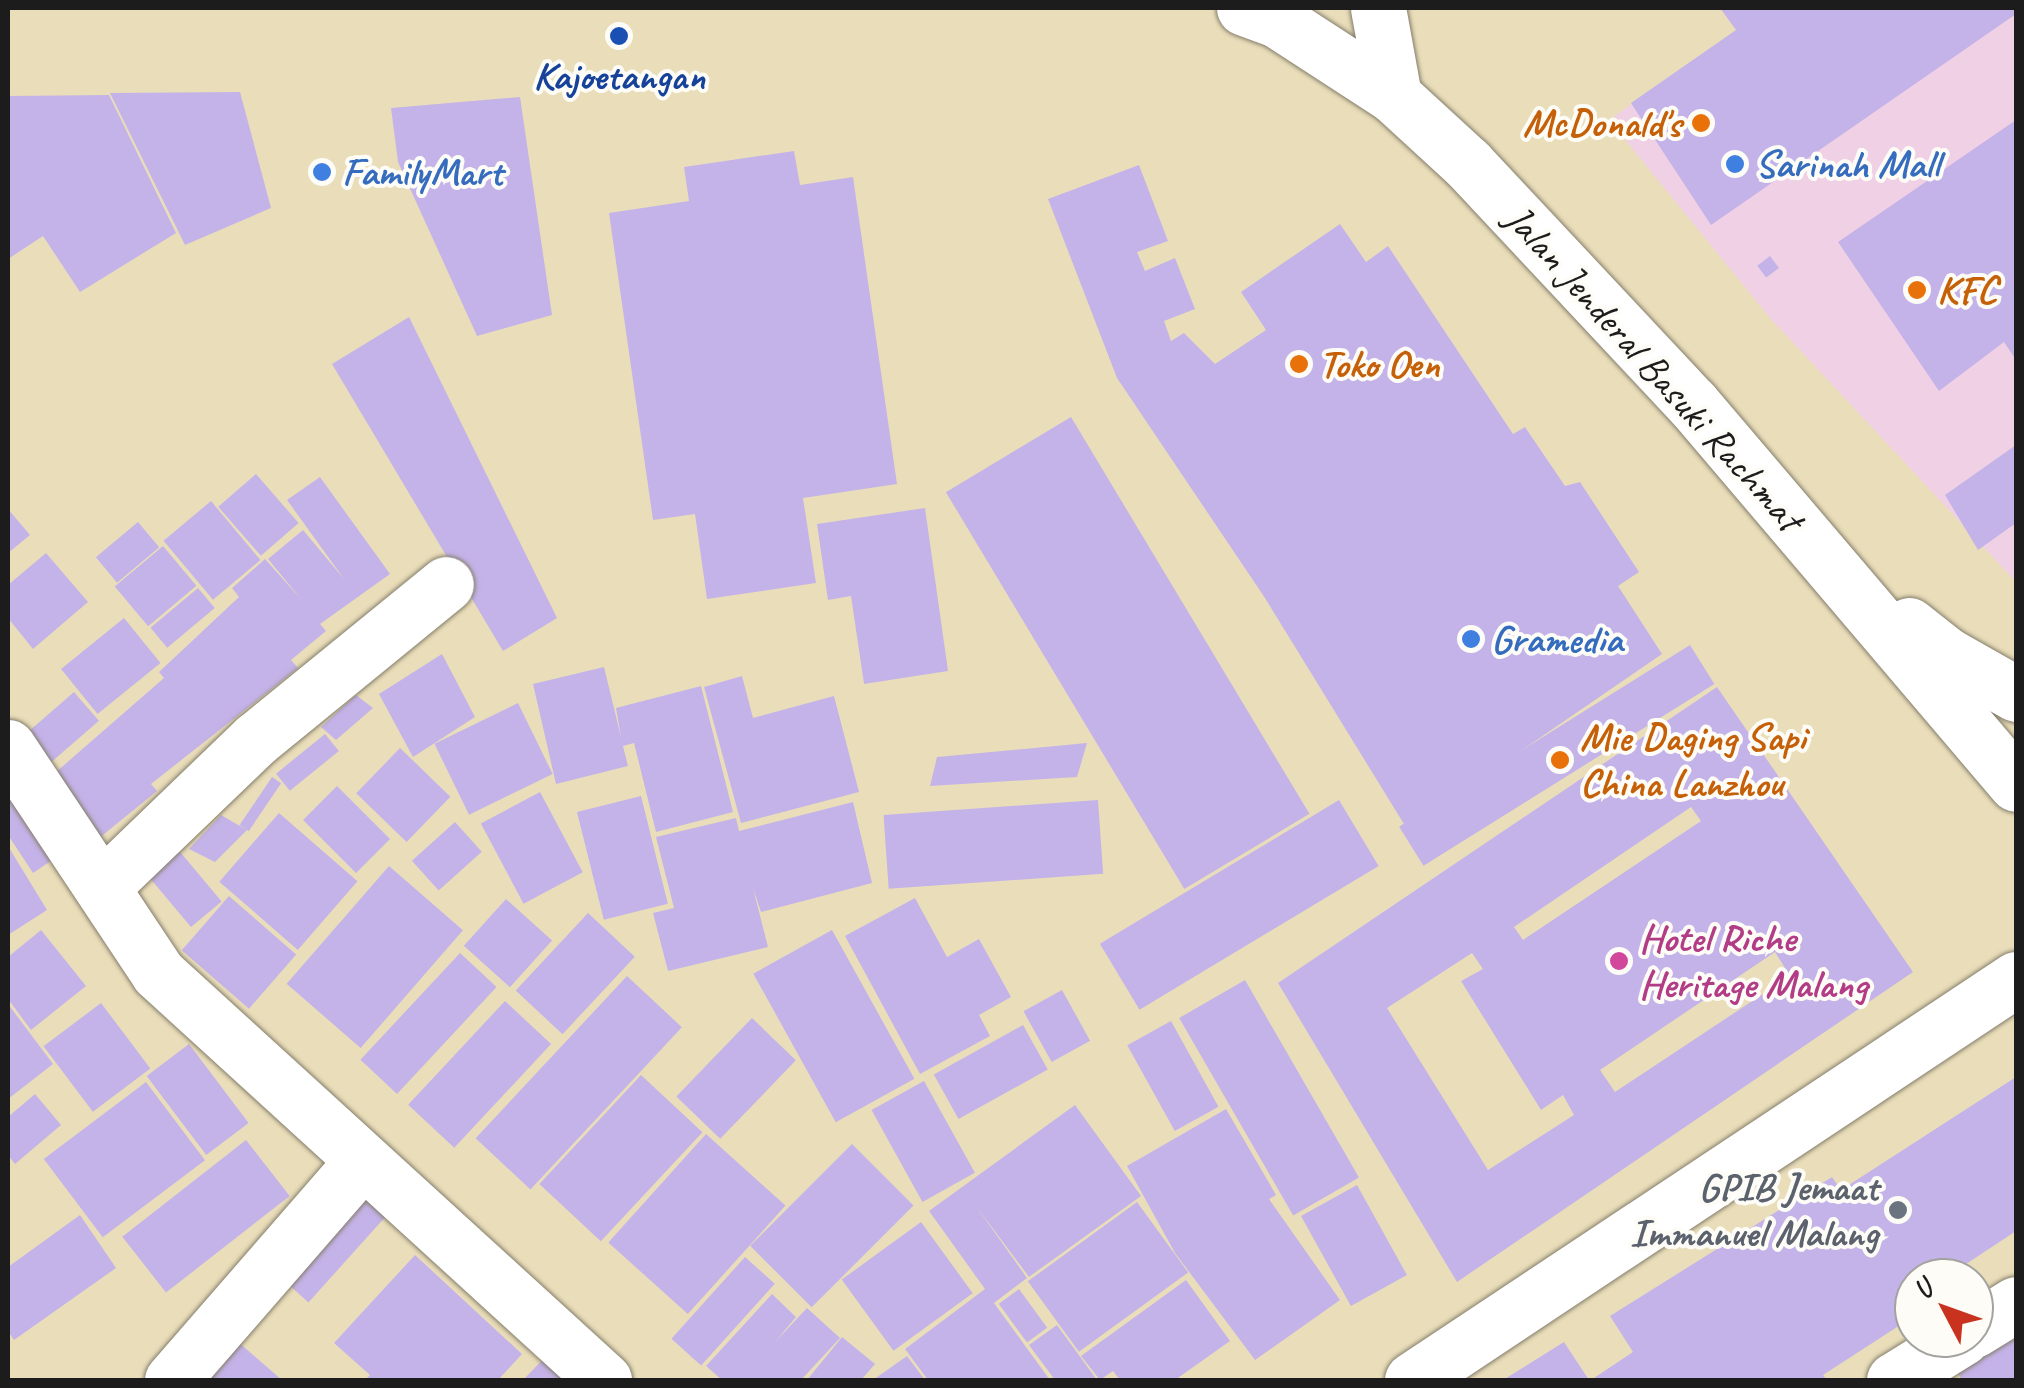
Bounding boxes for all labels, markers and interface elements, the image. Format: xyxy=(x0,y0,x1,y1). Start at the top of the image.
marker: Kajoetangan xyxy=(608,25,630,47)
place label: Kajoetangan xyxy=(533,52,705,100)
place label: McDonald's xyxy=(1523,99,1681,147)
marker: McDonald's xyxy=(1690,112,1712,134)
place label: Sarinah Mall xyxy=(1755,140,1939,188)
place label: FamilyMart xyxy=(342,148,502,196)
marker: Sarinah Mall xyxy=(1724,153,1746,175)
marker: FamilyMart xyxy=(311,161,333,183)
street label: Jalan Jenderal Basuki Rachmat xyxy=(1496,196,1812,540)
place label: KFC xyxy=(1937,266,1996,314)
marker: KFC xyxy=(1906,279,1928,301)
place label: Toko Oen xyxy=(1319,340,1439,388)
marker: Toko Oen xyxy=(1288,353,1310,375)
place label: Gramedia xyxy=(1491,615,1622,663)
marker: Gramedia xyxy=(1460,628,1482,650)
place label: Mie Daging Sapi China Lanzhou xyxy=(1580,713,1807,807)
marker: Mie Daging Sapi China Lanzhou xyxy=(1549,749,1571,771)
place label: Hotel Riche Heritage Malang xyxy=(1639,914,1869,1008)
marker: Hotel Riche Heritage Malang xyxy=(1608,950,1630,972)
place label: GPIB Jemaat Immanuel Malang xyxy=(1630,1163,1878,1257)
marker: GPIB Jemaat Immanuel Malang xyxy=(1887,1199,1909,1221)
north arrow xyxy=(1894,1258,1994,1358)
text: U xyxy=(1905,1273,1940,1306)

